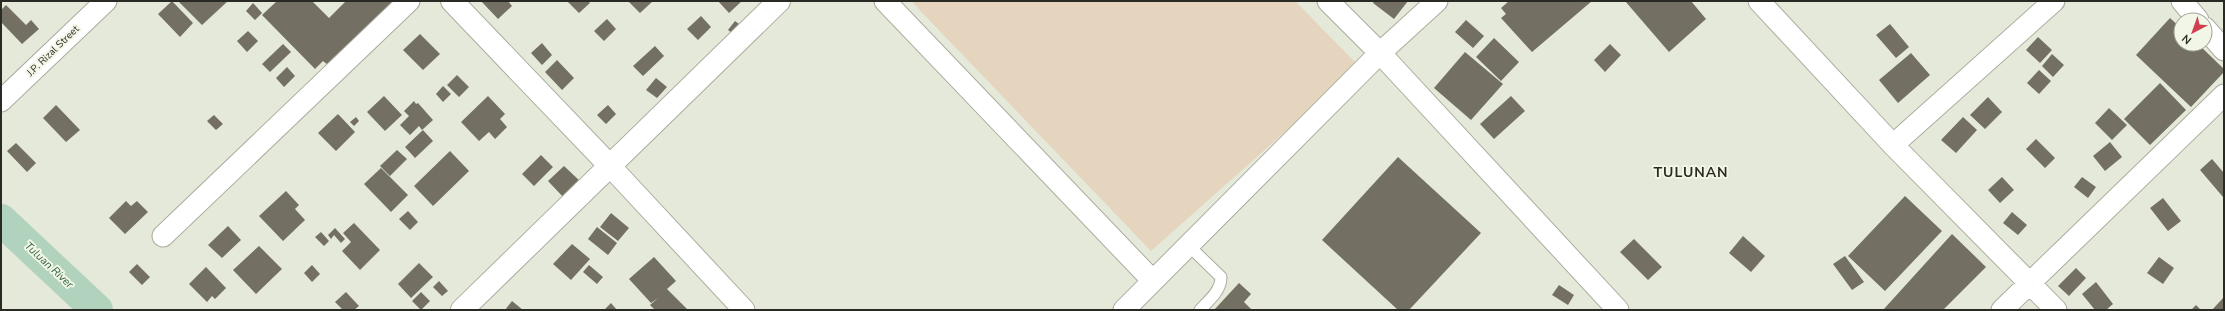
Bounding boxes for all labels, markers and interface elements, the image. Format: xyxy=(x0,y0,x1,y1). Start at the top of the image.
north arrow xyxy=(2173,12,2213,52)
street label: J.P. Rizal Street xyxy=(23,22,83,80)
text: N xyxy=(2179,31,2195,48)
district label: TULUNAN xyxy=(1653,163,1729,182)
water label: Tuluan River xyxy=(21,239,77,292)

